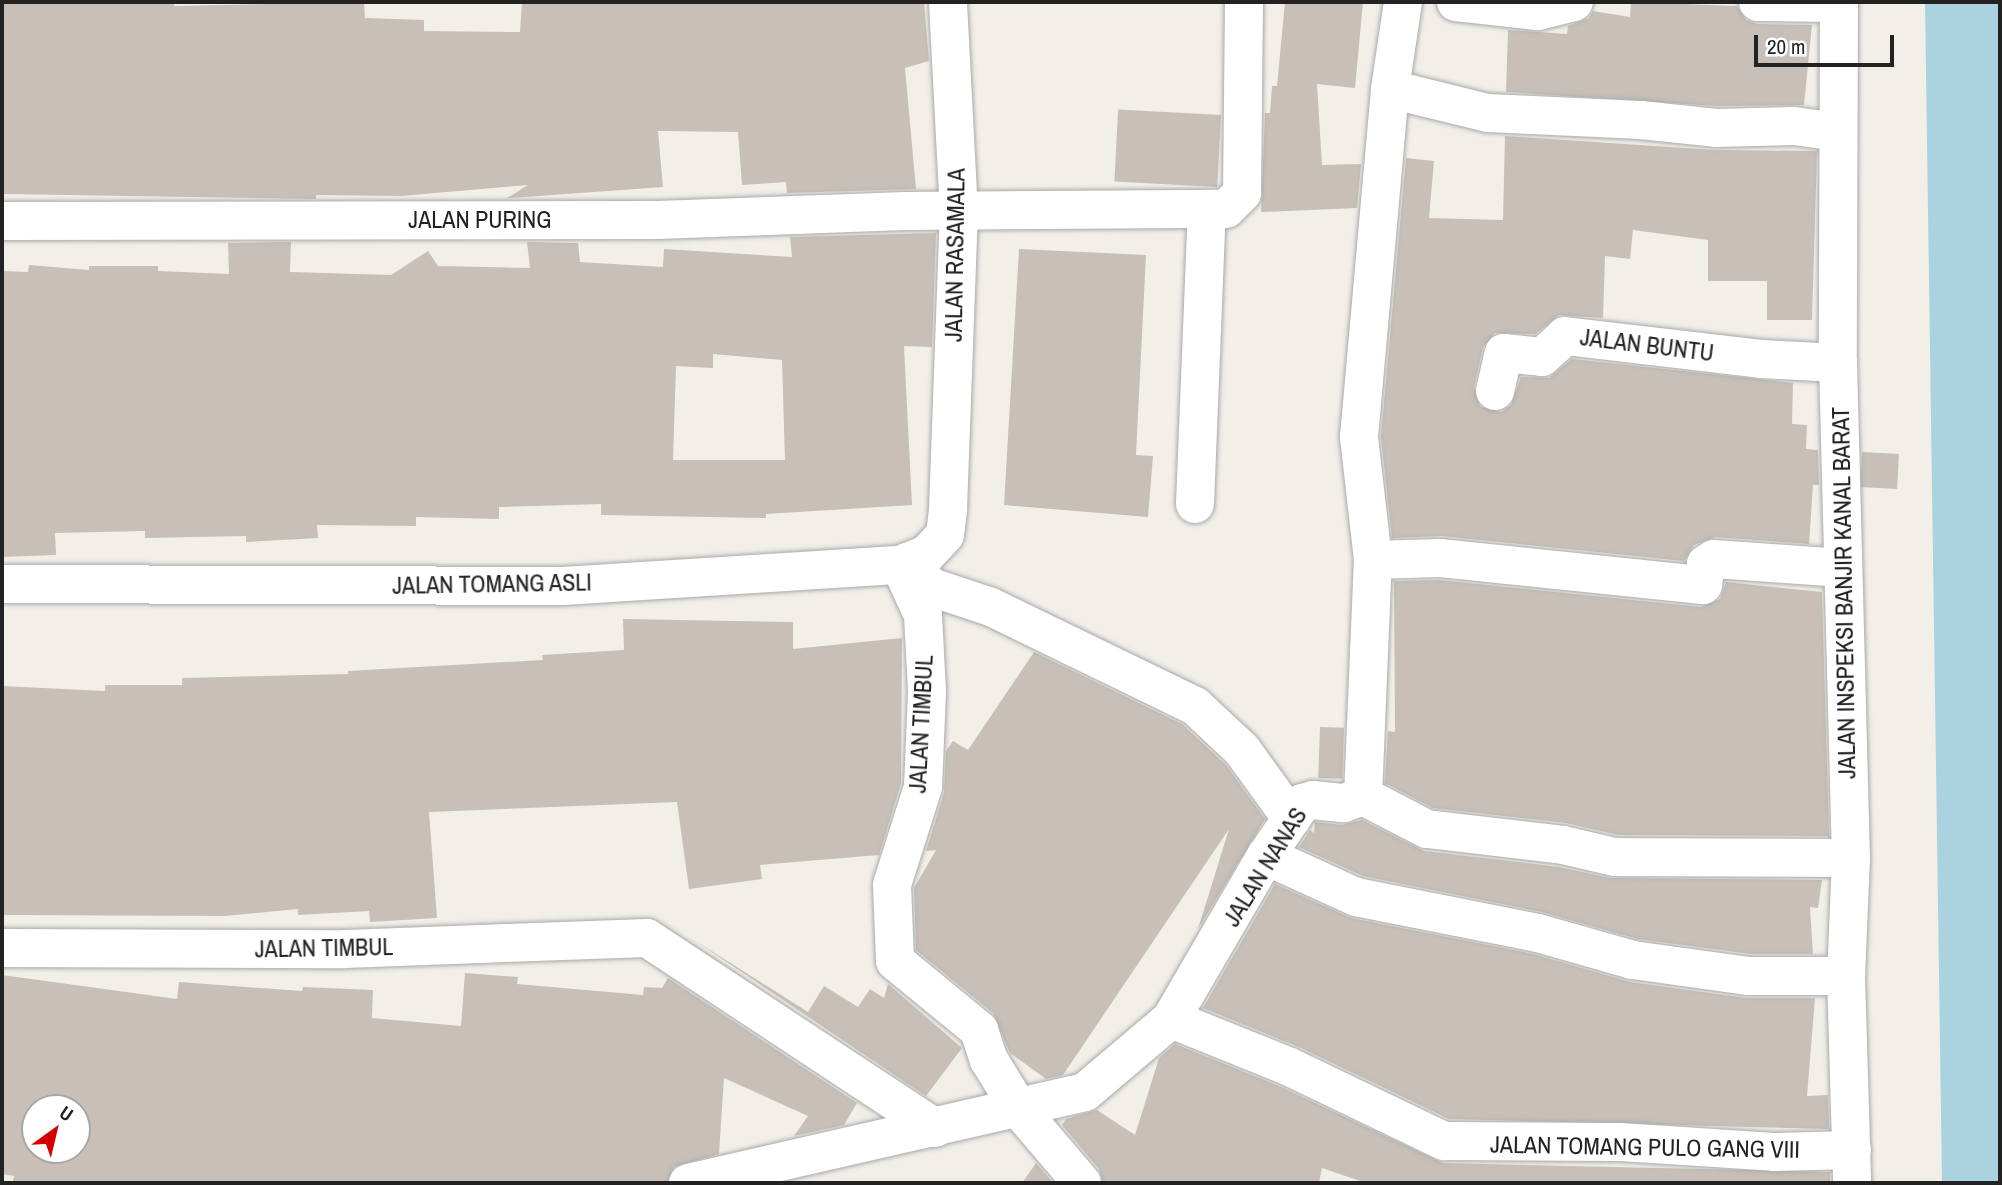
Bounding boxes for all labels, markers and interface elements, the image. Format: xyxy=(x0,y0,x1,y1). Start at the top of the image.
scale bar xyxy=(1757,21,1897,65)
text: 20 m xyxy=(1767,32,1805,61)
street label: JALAN RASAMALA xyxy=(939,168,971,342)
street label: JALAN PURING xyxy=(408,206,552,234)
street label: JALAN BUNTU xyxy=(1578,323,1716,367)
street label: JALAN INSPEKSI BANJIR KANAL BARAT xyxy=(1826,406,1862,780)
street label: JALAN TOMANG ASLI xyxy=(391,568,593,600)
street label: JALAN TIMBUL xyxy=(903,654,939,794)
street label: JALAN NANAS xyxy=(1217,802,1313,932)
street label: JALAN TIMBUL xyxy=(254,932,394,964)
north arrow xyxy=(21,1094,91,1164)
text: U xyxy=(55,1099,79,1127)
street label: JALAN TOMANG PULO GANG VIII xyxy=(1490,1130,1800,1164)

